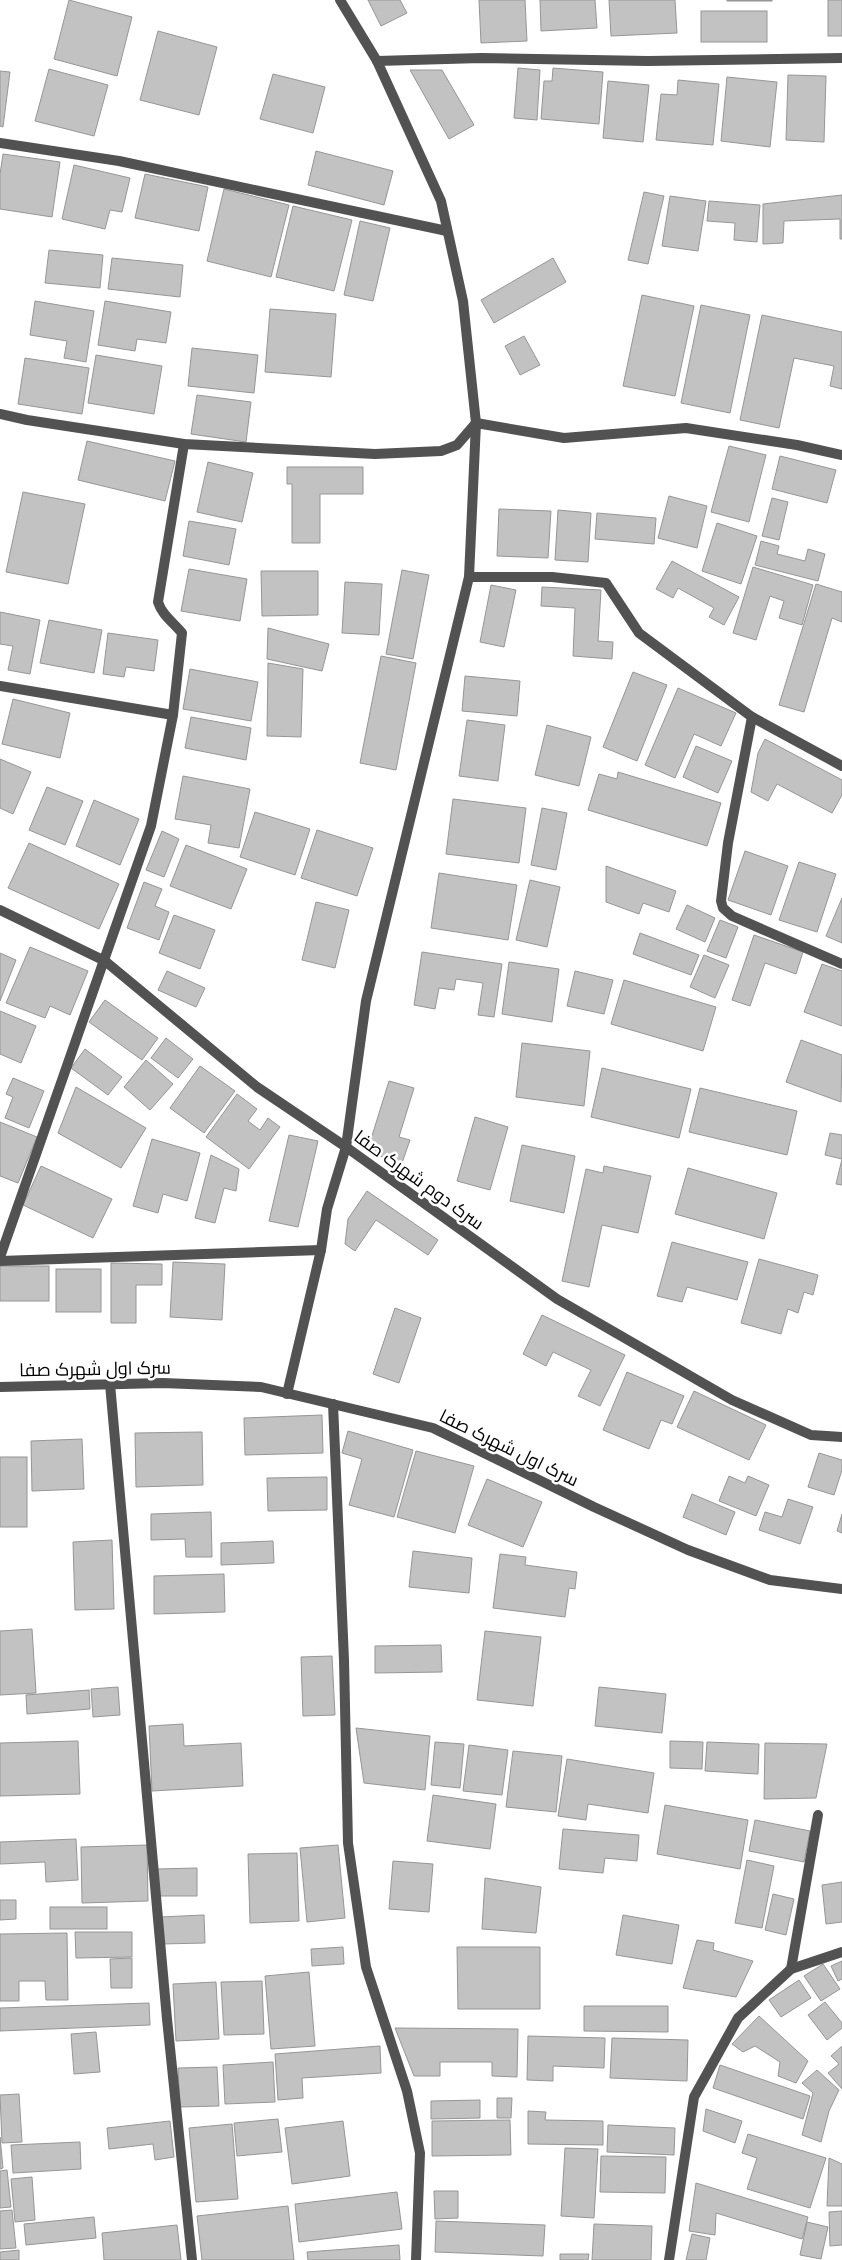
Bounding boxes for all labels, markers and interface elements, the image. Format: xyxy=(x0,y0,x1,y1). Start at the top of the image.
street label: سرک دوم شهرک صفا xyxy=(349,1126,488,1235)
street label: سرک اول شهرک صفا xyxy=(19,1357,171,1381)
street label: سرک اول شهرک صفا xyxy=(436,1405,582,1491)

